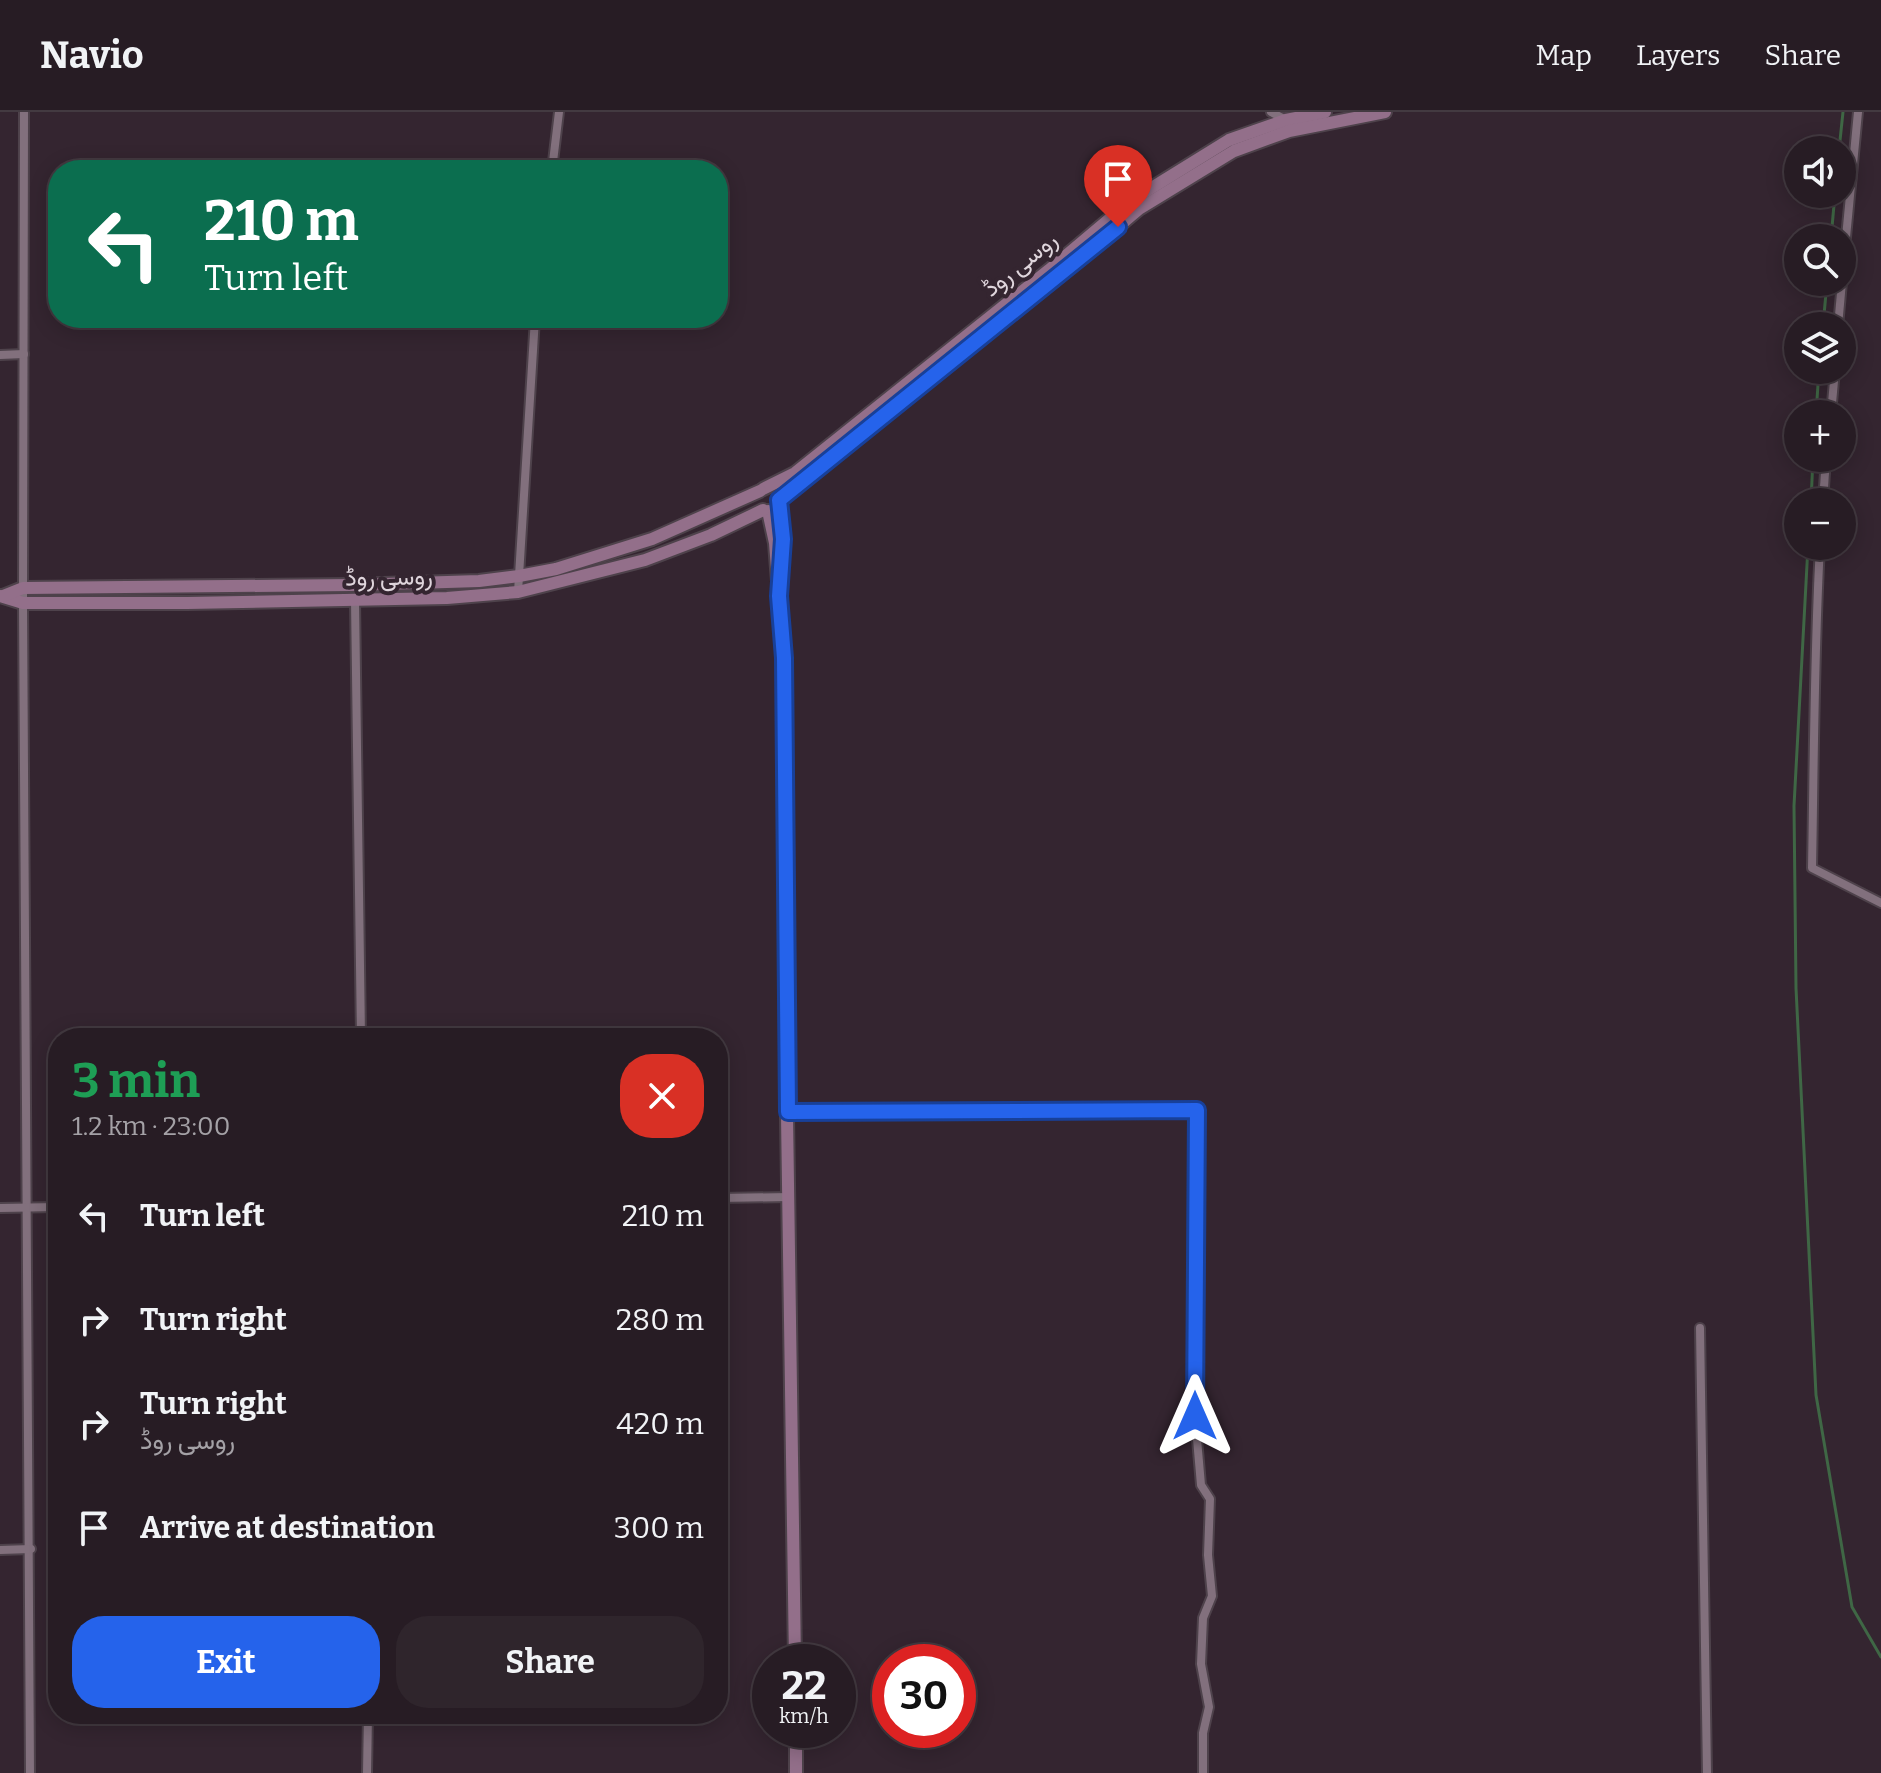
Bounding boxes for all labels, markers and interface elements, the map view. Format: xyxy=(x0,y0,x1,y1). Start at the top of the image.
text: Navio xyxy=(40,32,144,78)
text: Map xyxy=(1535,39,1592,72)
text: Layers xyxy=(1636,39,1720,72)
text: Share xyxy=(1764,39,1841,72)
map controls xyxy=(1784,136,1856,560)
button: sound xyxy=(1784,136,1856,208)
pin xyxy=(1084,145,1152,227)
icon: arrive xyxy=(1096,157,1140,201)
text: 210 m xyxy=(204,188,359,255)
icon: left xyxy=(72,192,176,296)
button: search xyxy=(1784,224,1856,296)
street label: روسی روڈ xyxy=(977,225,1064,303)
text: Turn left xyxy=(204,256,348,300)
button: layers xyxy=(1784,312,1856,384)
button: + xyxy=(1784,400,1856,472)
button: − xyxy=(1784,488,1856,560)
street label: روسی روڈ xyxy=(345,562,433,593)
text: 3 min xyxy=(72,1052,200,1110)
button: close xyxy=(620,1054,704,1138)
text: 1.2 km · 23:00 xyxy=(72,1111,230,1142)
icon: left xyxy=(72,1194,116,1238)
text: Turn left xyxy=(140,1198,265,1234)
text: 210 m xyxy=(622,1198,704,1234)
icon: right xyxy=(72,1298,116,1342)
text: Turn right xyxy=(140,1302,287,1338)
text: 280 m xyxy=(616,1302,704,1338)
position arrow xyxy=(1153,1374,1237,1458)
text: Turn right xyxy=(140,1386,287,1422)
icon: right xyxy=(72,1402,116,1446)
text: 420 m xyxy=(616,1406,704,1442)
text: روسی روڈ xyxy=(140,1425,235,1456)
icon: arrive xyxy=(72,1506,116,1550)
text: Arrive at destination xyxy=(140,1510,435,1546)
text: 300 m xyxy=(614,1510,704,1546)
button: Exit xyxy=(72,1616,380,1708)
button: Share xyxy=(396,1616,704,1708)
speed limit sign: 30 xyxy=(872,1644,976,1748)
text: 22 xyxy=(781,1662,827,1710)
text: km/h xyxy=(779,1704,829,1728)

